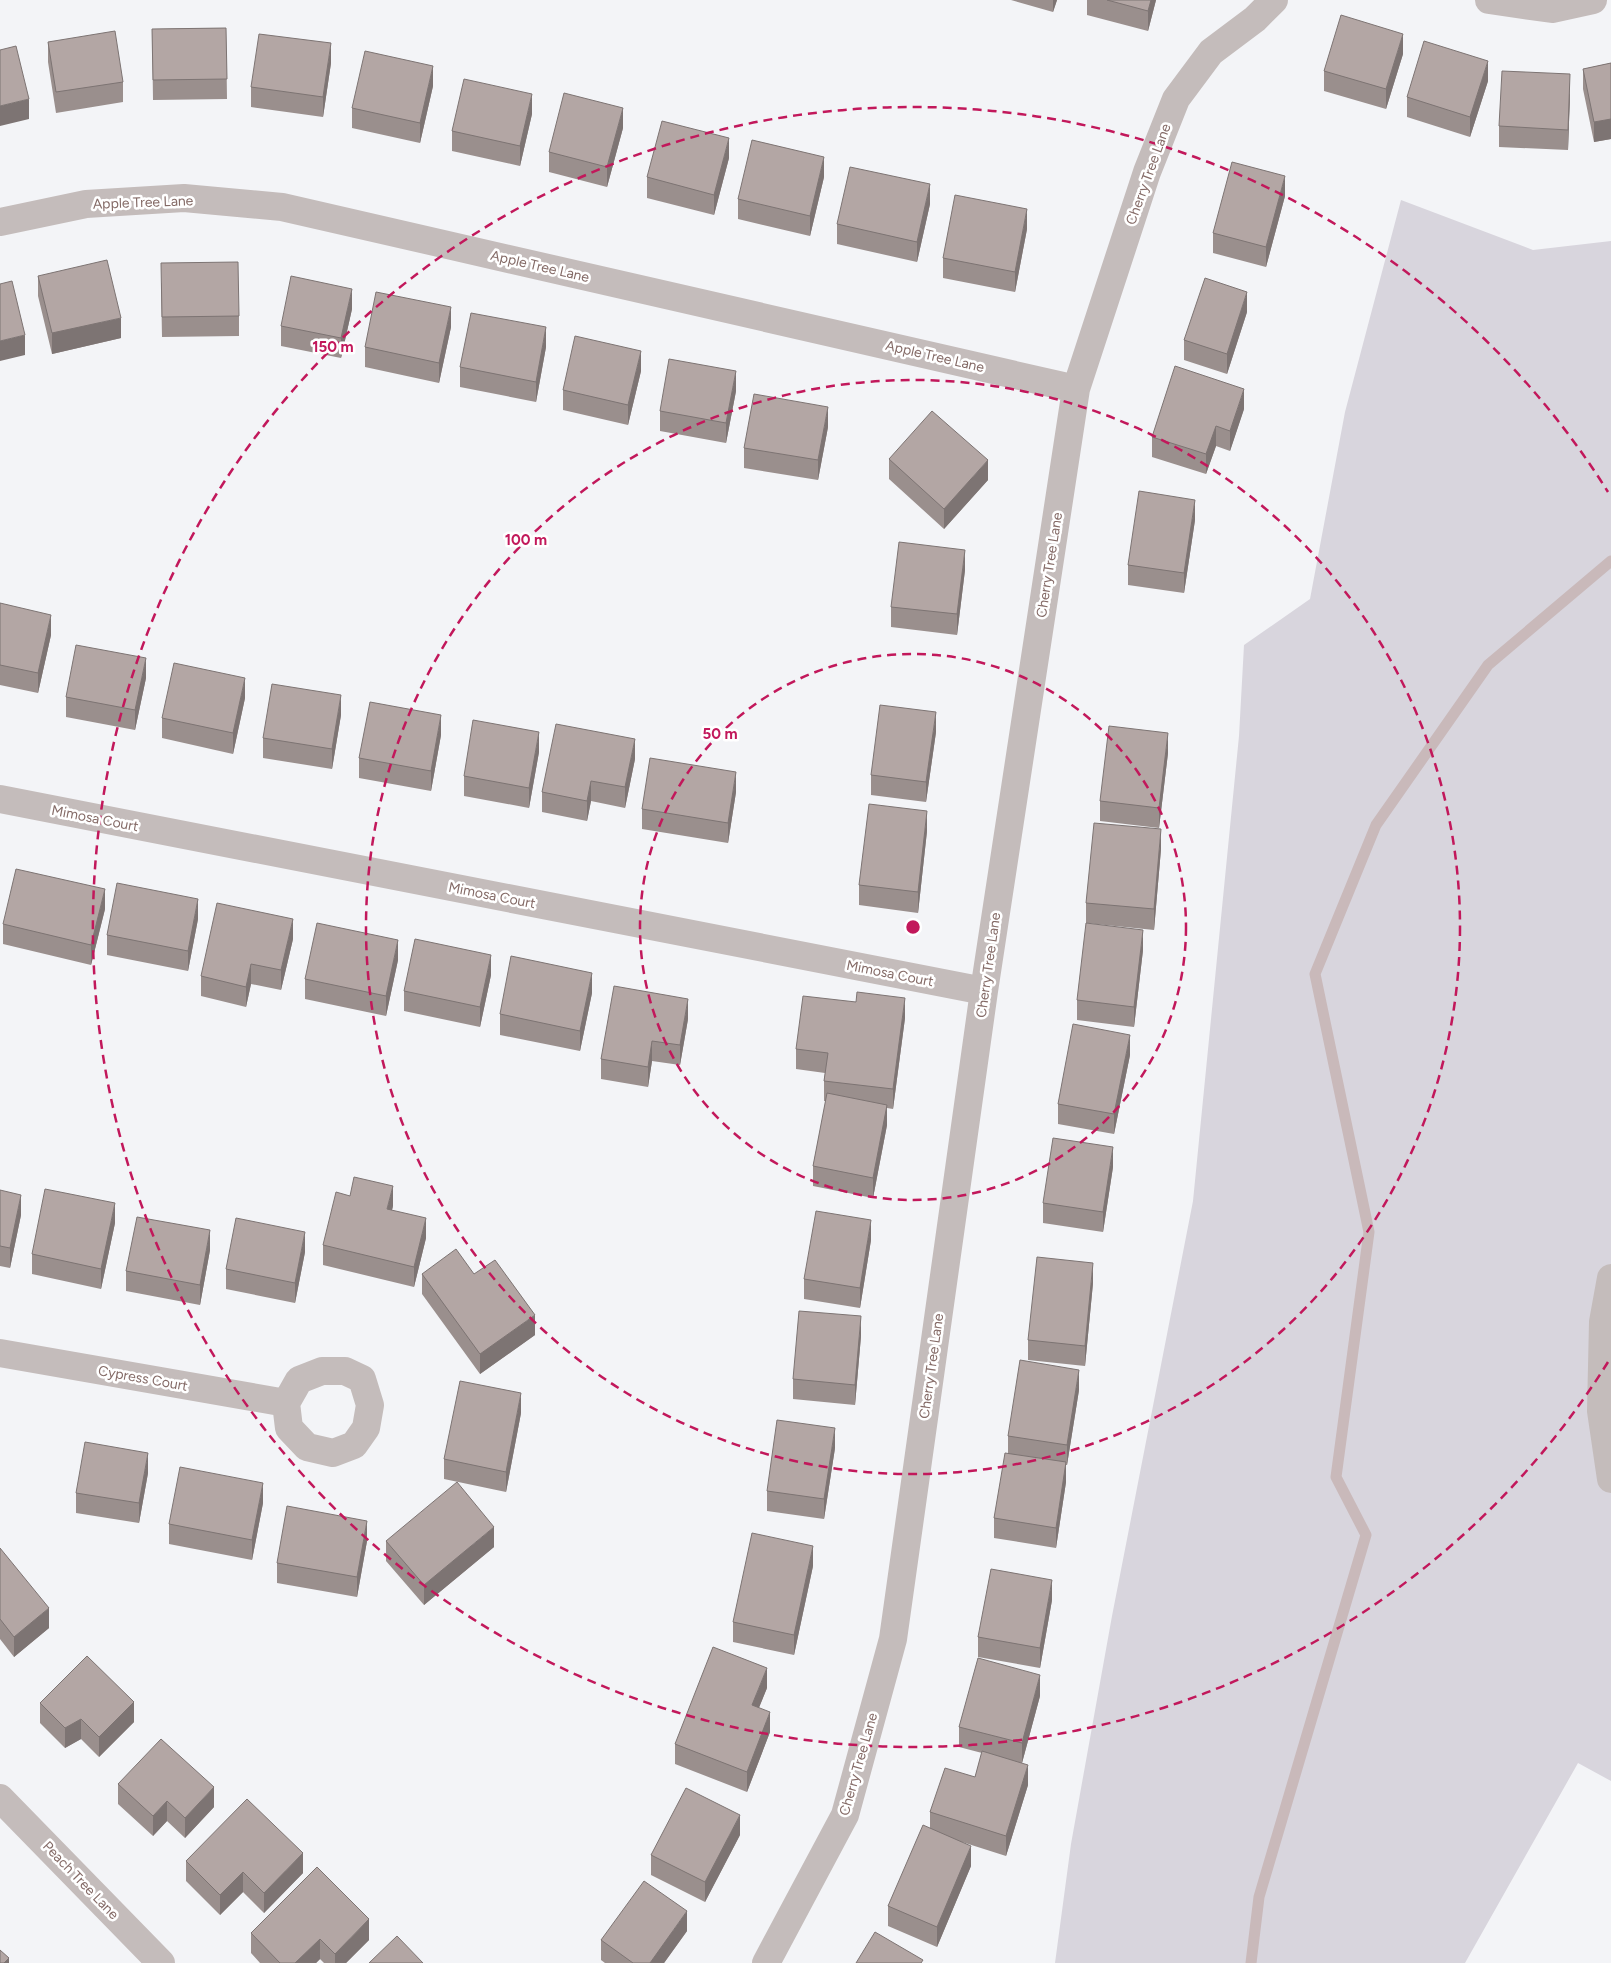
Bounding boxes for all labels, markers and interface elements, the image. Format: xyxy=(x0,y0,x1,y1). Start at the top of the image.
street label: Cherry Tree Lane xyxy=(1122,121,1175,227)
street label: Apple Tree Lane xyxy=(92,192,194,213)
street label: Apple Tree Lane xyxy=(489,247,591,286)
street label: Apple Tree Lane xyxy=(884,337,986,376)
text: 150 m xyxy=(312,338,354,356)
street label: Cherry Tree Lane xyxy=(1033,511,1066,619)
text: 100 m xyxy=(505,531,547,549)
text: 50 m xyxy=(702,725,738,743)
street label: Mimosa Court xyxy=(50,802,140,835)
street label: Mimosa Court xyxy=(447,879,537,912)
street label: Cherry Tree Lane xyxy=(973,911,1004,1019)
centre of rings xyxy=(904,918,922,936)
street label: Mimosa Court xyxy=(845,957,935,990)
street label: Cherry Tree Lane xyxy=(916,1312,947,1420)
street label: Cypress Court xyxy=(97,1362,189,1395)
street label: Cherry Tree Lane xyxy=(836,1710,881,1818)
street label: Peach Tree Lane xyxy=(39,1838,122,1923)

